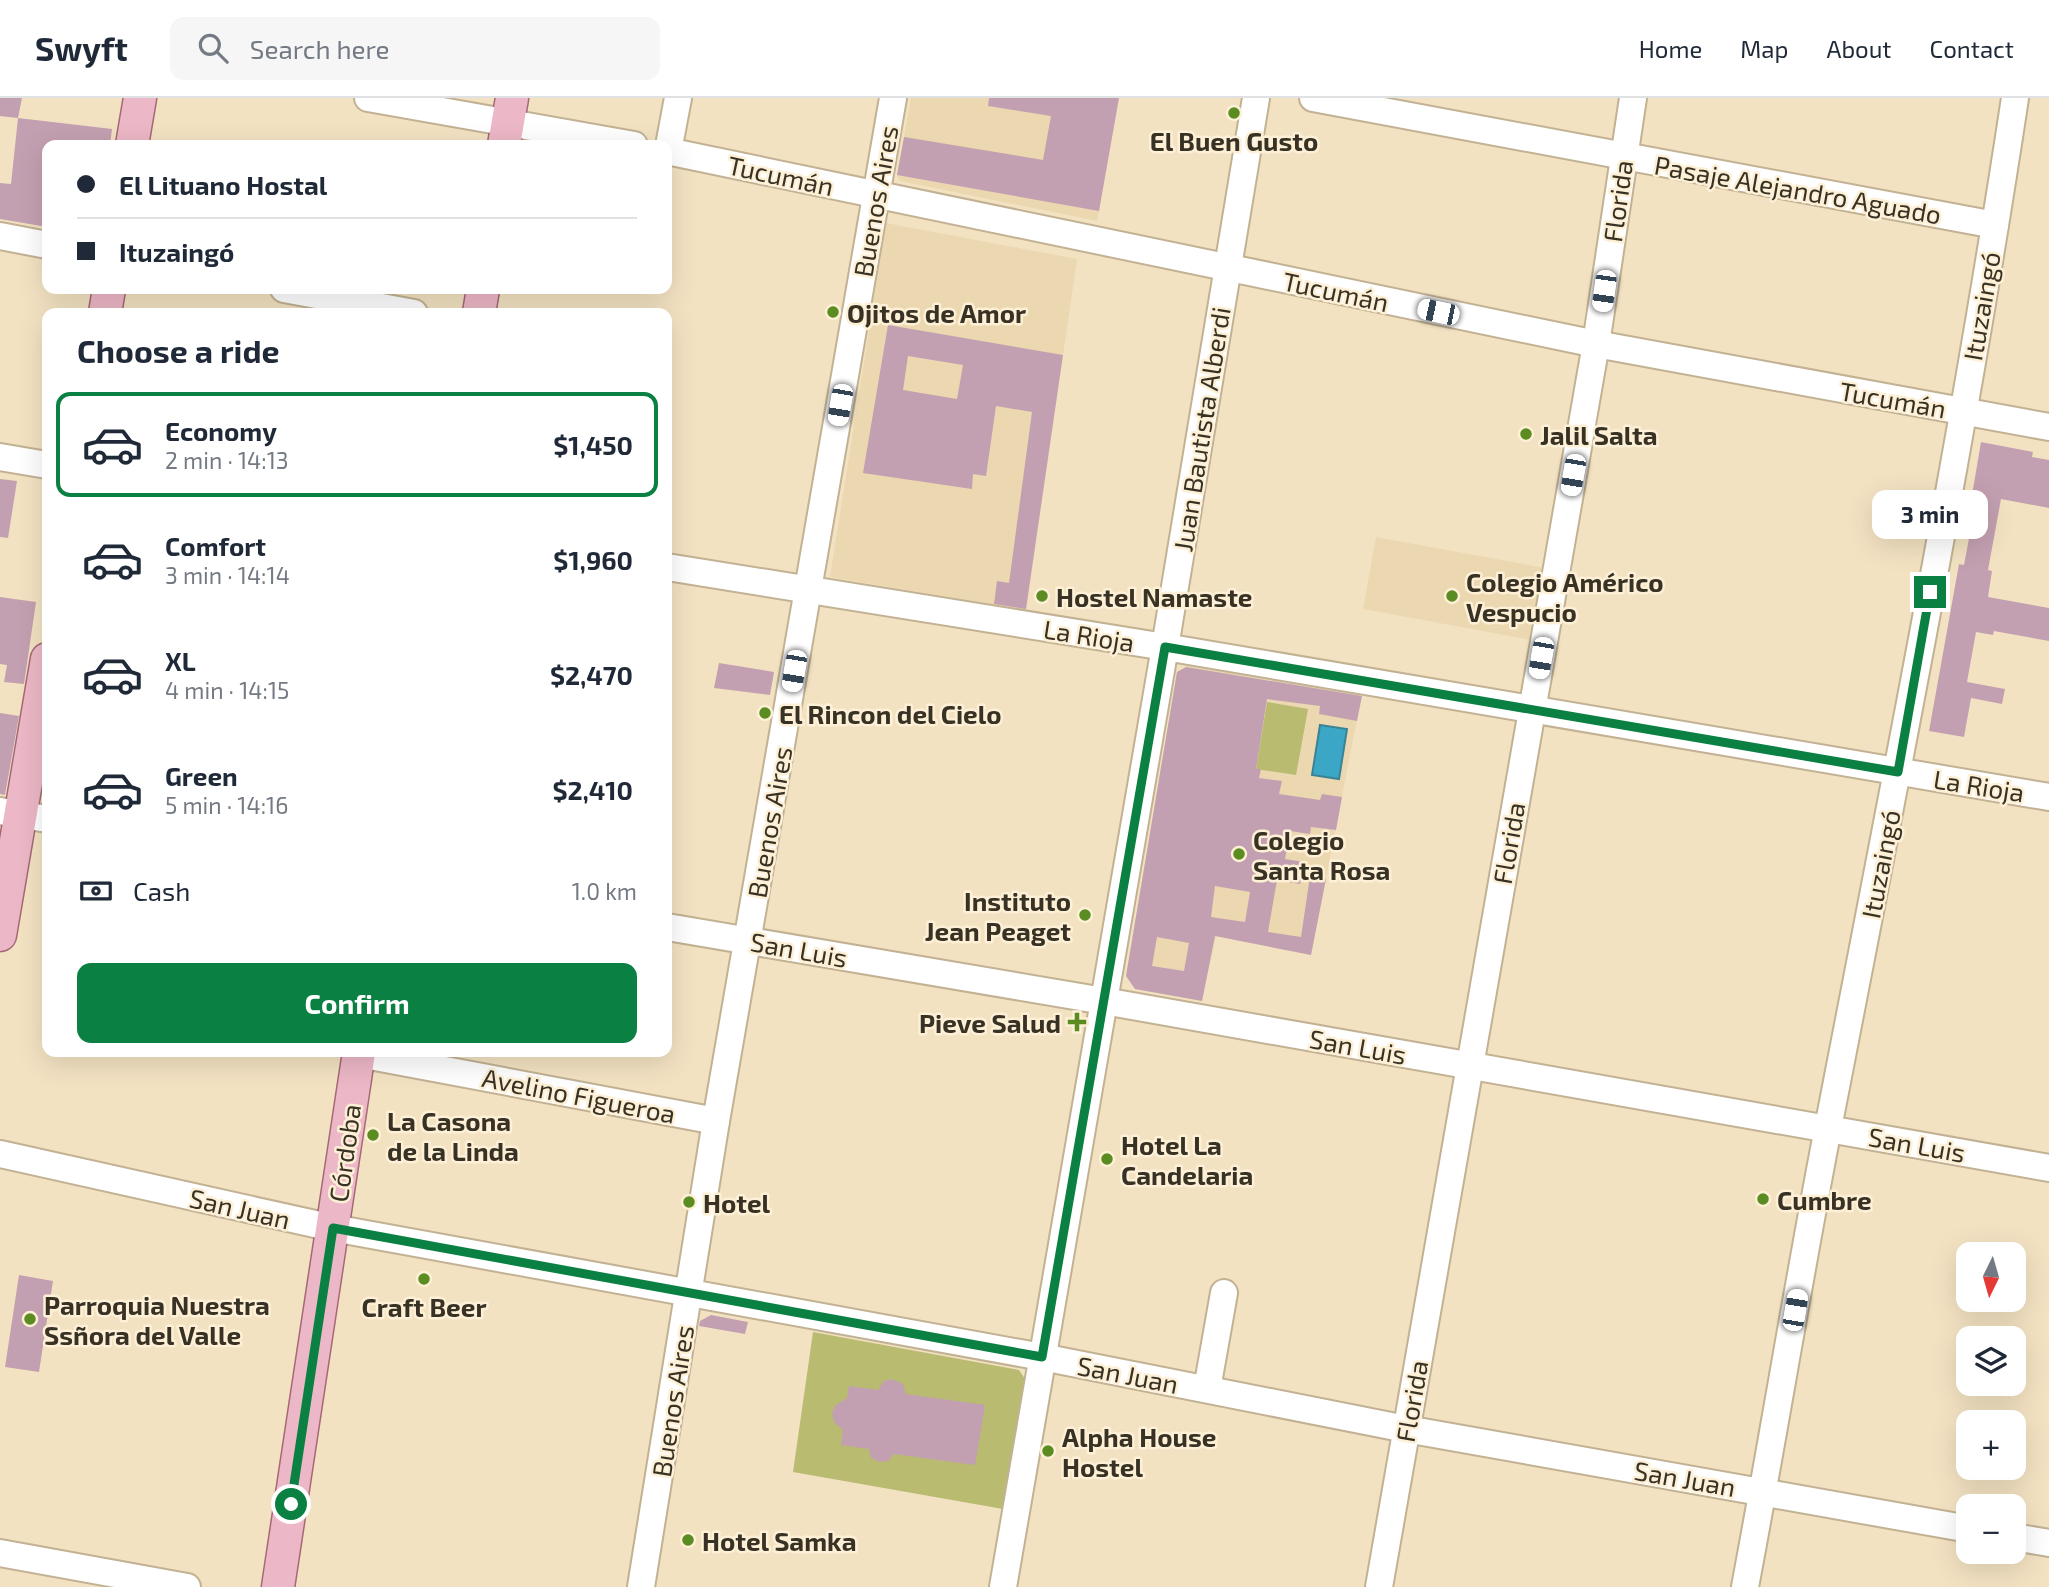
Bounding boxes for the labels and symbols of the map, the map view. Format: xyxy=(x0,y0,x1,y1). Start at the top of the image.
marker: El Buen Gusto xyxy=(1226,105,1242,121)
street label: Buenos Aires xyxy=(846,123,904,279)
place label: El Buen Gusto xyxy=(1150,125,1318,156)
street label: Pasaje Alejandro Aguado xyxy=(1652,148,1944,230)
street label: Tucumán xyxy=(725,149,837,201)
street label: Florida xyxy=(1596,158,1638,244)
street label: Ituzaingó xyxy=(1956,249,2006,363)
street label: Tucumán xyxy=(1280,265,1392,317)
car xyxy=(1591,269,1618,313)
place label: Ojitos de Amor xyxy=(847,297,1026,328)
car xyxy=(1416,297,1461,327)
marker: Ojitos de Amor xyxy=(825,304,841,320)
street label: Juan Bautista Alberdi xyxy=(1166,305,1236,553)
street label: Tucumán xyxy=(1837,374,1949,424)
car xyxy=(827,382,854,428)
place label: Jalil Salta xyxy=(1540,419,1658,450)
marker: Jalil Salta xyxy=(1518,426,1534,442)
car xyxy=(1560,452,1587,498)
callout: 3 min xyxy=(1872,490,1988,540)
place label: Colegio Américo Vespucio xyxy=(1466,566,1664,627)
route end xyxy=(1914,576,1946,608)
place label: Hostel Namaste xyxy=(1056,581,1252,612)
marker: Hostel Namaste xyxy=(1034,588,1050,604)
marker: Colegio Américo Vespucio xyxy=(1444,588,1460,604)
street label: La Rioja xyxy=(1041,613,1137,657)
car xyxy=(1528,635,1555,681)
car xyxy=(781,648,808,694)
place label: El Rincon del Cielo xyxy=(779,698,1002,729)
marker: El Rincon del Cielo xyxy=(757,705,773,721)
street label: Buenos Aires xyxy=(740,744,798,900)
street label: La Rioja xyxy=(1931,763,2027,807)
street label: Florida xyxy=(1486,800,1530,886)
street label: Ituzaingó xyxy=(1854,807,1906,921)
place label: Colegio Santa Rosa xyxy=(1253,824,1390,885)
marker: Colegio Santa Rosa xyxy=(1231,846,1247,862)
place label: Instituto Jean Peaget xyxy=(925,885,1071,946)
marker: Instituto Jean Peaget xyxy=(1077,907,1093,923)
street label: San Luis xyxy=(748,925,850,973)
place label: Pieve Salud xyxy=(919,1007,1061,1038)
marker: Pieve Salud xyxy=(1067,1012,1087,1032)
street label: San Luis xyxy=(1307,1022,1409,1070)
street label: Avelino Figueroa xyxy=(480,1061,678,1129)
street label: Córdoba xyxy=(322,1102,366,1204)
place label: La Casona de la Linda xyxy=(387,1105,519,1166)
street label: San Luis xyxy=(1866,1120,1968,1168)
marker: La Casona de la Linda xyxy=(365,1127,381,1143)
place label: Hotel La Candelaria xyxy=(1121,1129,1253,1190)
marker: Hotel La Candelaria xyxy=(1099,1151,1115,1167)
street label: San Juan xyxy=(187,1181,293,1235)
place label: Cumbre xyxy=(1777,1184,1872,1215)
place label: Hotel xyxy=(703,1187,771,1218)
marker: Cumbre xyxy=(1755,1191,1771,1207)
marker: Hotel xyxy=(681,1194,697,1210)
north arrow xyxy=(1956,1242,2026,1312)
marker: Craft Beer xyxy=(416,1271,432,1287)
car xyxy=(1782,1287,1809,1333)
place label: Parroquia Nuestra Ssñora del Valle xyxy=(44,1289,270,1350)
place label: Craft Beer xyxy=(362,1291,486,1322)
marker: Parroquia Nuestra Ssñora del Valle xyxy=(22,1311,38,1327)
street label: Buenos Aires xyxy=(645,1323,699,1479)
street label: San Juan xyxy=(1075,1349,1181,1399)
street label: Florida xyxy=(1389,1358,1433,1444)
place label: Alpha House Hostel xyxy=(1062,1421,1216,1482)
marker: Alpha House Hostel xyxy=(1040,1443,1056,1459)
street label: San Juan xyxy=(1632,1454,1738,1502)
route start xyxy=(275,1488,307,1520)
place label: Hotel Samka xyxy=(702,1525,856,1556)
marker: Hotel Samka xyxy=(680,1532,696,1548)

